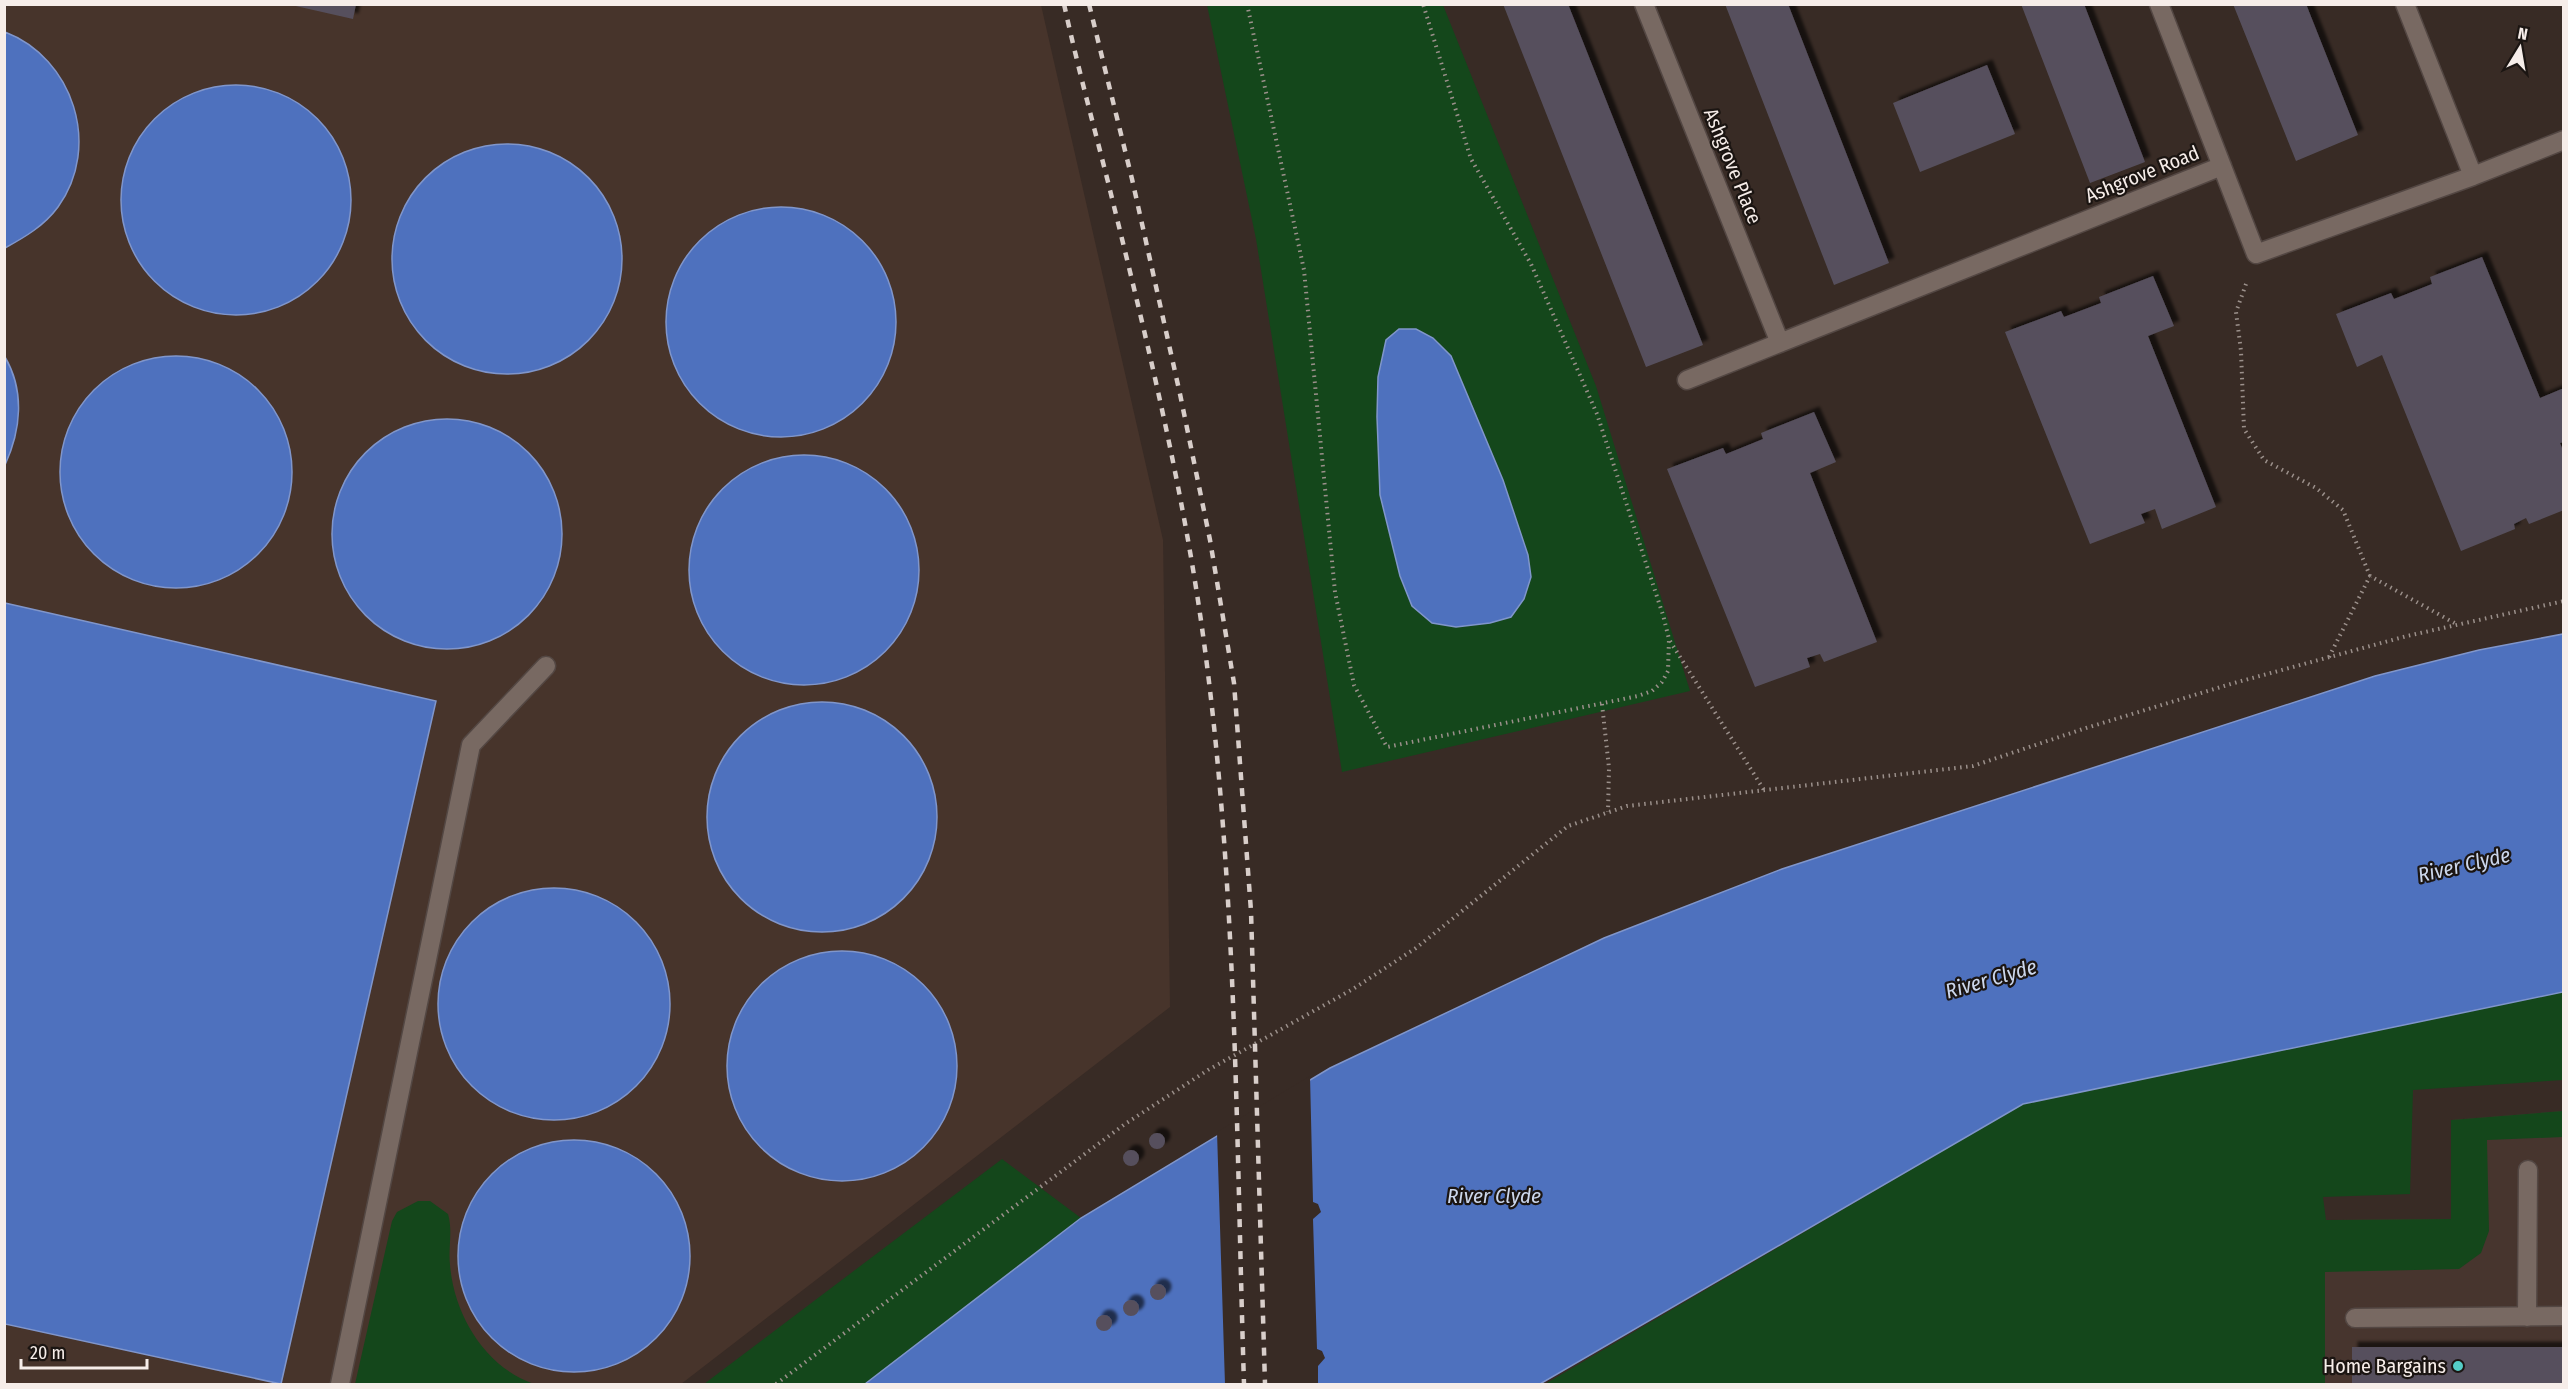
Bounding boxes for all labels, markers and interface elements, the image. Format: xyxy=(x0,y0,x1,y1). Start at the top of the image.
north arrow xyxy=(2490,18,2550,78)
text: N xyxy=(2516,24,2529,44)
street label: Ashgrove Place xyxy=(1699,105,1767,227)
street label: Ashgrove Road xyxy=(2082,140,2202,208)
water label: River Clyde xyxy=(2415,842,2513,888)
water label: River Clyde xyxy=(1942,954,2040,1004)
water label: River Clyde xyxy=(1447,1183,1541,1209)
scale bar xyxy=(21,1332,147,1370)
text: 20 m xyxy=(30,1342,65,1364)
place label: Home Bargains xyxy=(2323,1354,2446,1378)
marker: Home Bargains xyxy=(2451,1359,2465,1373)

